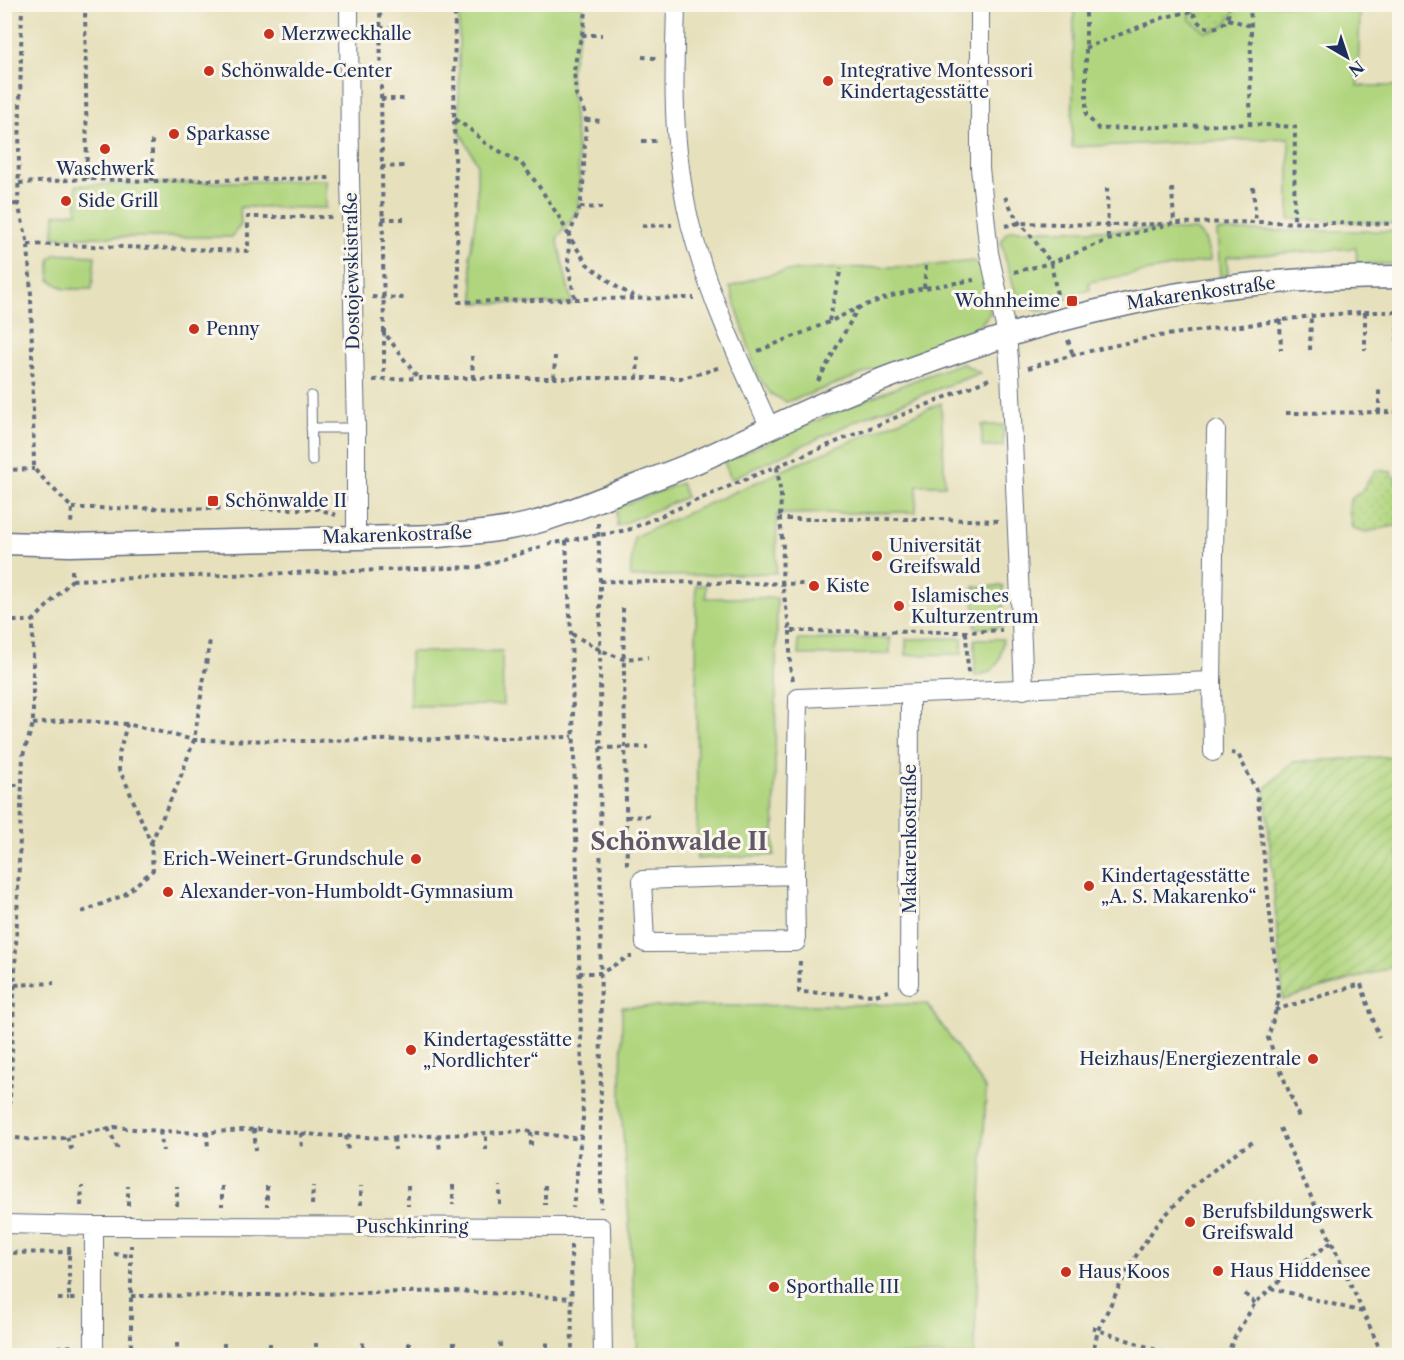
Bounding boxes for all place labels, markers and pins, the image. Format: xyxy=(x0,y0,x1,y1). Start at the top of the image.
place label: Merzweckhalle xyxy=(281,23,412,45)
marker: Merzweckhalle xyxy=(262,27,276,41)
place label: Schönwalde-Center xyxy=(221,60,392,82)
place label: Integrative Montessori Kindertagesstätte xyxy=(840,60,1034,103)
marker: Schönwalde-Center xyxy=(202,64,216,78)
marker: Integrative Montessori Kindertagesstätte xyxy=(821,74,835,88)
place label: Sparkasse xyxy=(186,123,270,145)
marker: Sparkasse xyxy=(167,127,181,141)
marker: Waschwerk xyxy=(98,142,112,156)
place label: Waschwerk xyxy=(55,158,156,180)
place label: Side Grill xyxy=(78,190,158,212)
marker: Side Grill xyxy=(59,194,73,208)
place label: Wohnheime xyxy=(954,290,1060,312)
marker: Wohnheime xyxy=(1065,294,1079,308)
place label: Penny xyxy=(206,318,261,340)
marker: Penny xyxy=(187,322,201,336)
place label: Schönwalde II xyxy=(225,490,347,512)
marker: Schönwalde II xyxy=(206,494,220,508)
place label: Universität Greifswald xyxy=(889,535,982,578)
marker: Universität Greifswald xyxy=(870,549,884,563)
place label: Kiste xyxy=(826,575,870,597)
marker: Kiste xyxy=(807,579,821,593)
place label: Islamisches Kulturzentrum xyxy=(911,585,1039,628)
marker: Islamisches Kulturzentrum xyxy=(892,599,906,613)
place label: Erich-Weinert-Grundschule xyxy=(163,848,404,870)
marker: Erich-Weinert-Grundschule xyxy=(409,852,423,866)
place label: Kindertagesstätte „A. S. Makarenko“ xyxy=(1101,865,1256,908)
marker: Kindertagesstätte „A. S. Makarenko“ xyxy=(1082,879,1096,893)
place label: Alexander-von-Humboldt-Gymnasium xyxy=(179,881,514,903)
marker: Alexander-von-Humboldt-Gymnasium xyxy=(161,885,175,899)
place label: Kindertagesstätte „Nordlichter“ xyxy=(423,1029,572,1072)
marker: Kindertagesstätte „Nordlichter“ xyxy=(404,1043,418,1057)
place label: Heizhaus/Energiezentrale xyxy=(1079,1048,1301,1070)
marker: Heizhaus/Energiezentrale xyxy=(1306,1052,1320,1066)
place label: Berufsbildungswerk Greifswald xyxy=(1202,1201,1374,1244)
marker: Berufsbildungswerk Greifswald xyxy=(1183,1215,1197,1229)
place label: Haus Hiddensee xyxy=(1230,1260,1371,1282)
place label: Haus Koos xyxy=(1078,1261,1170,1283)
marker: Haus Hiddensee xyxy=(1211,1264,1225,1278)
marker: Haus Koos xyxy=(1059,1265,1073,1279)
place label: Sporthalle III xyxy=(786,1276,899,1298)
marker: Sporthalle III xyxy=(767,1280,781,1294)

